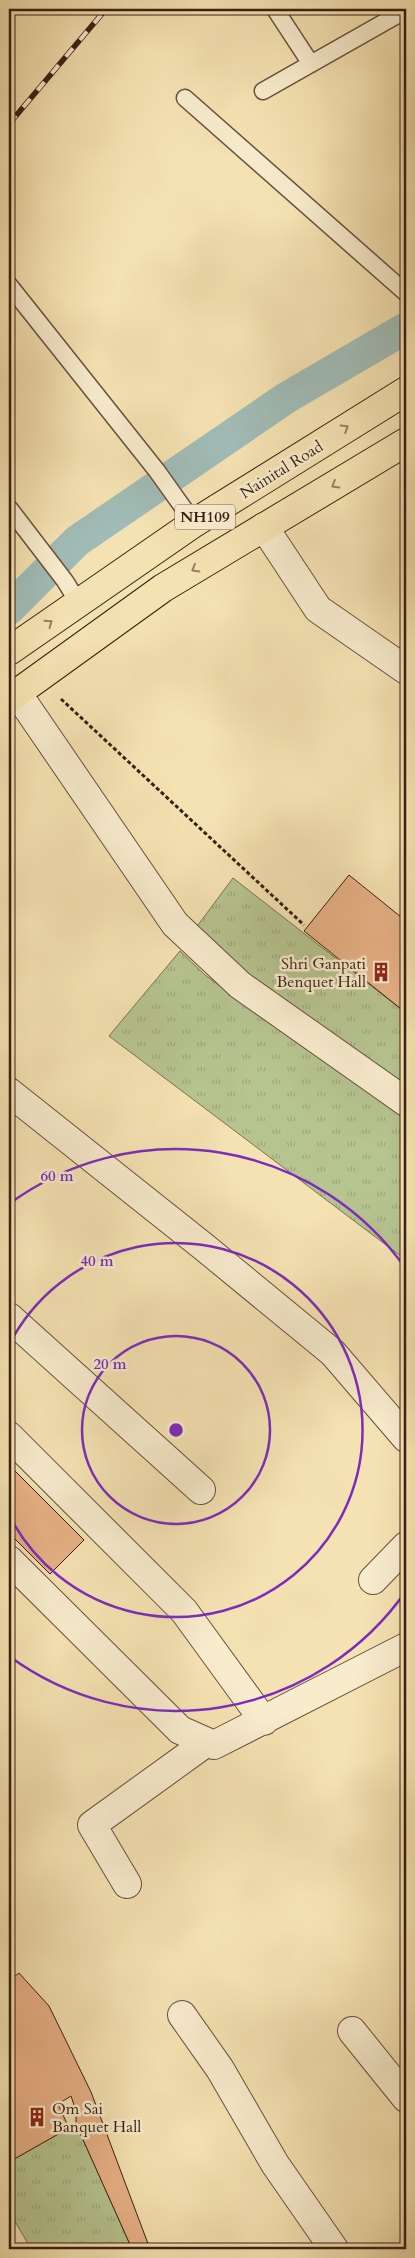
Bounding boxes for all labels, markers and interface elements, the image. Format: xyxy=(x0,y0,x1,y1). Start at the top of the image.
one-way arrow xyxy=(340,425,349,435)
street label: Nainital Road xyxy=(236,435,328,504)
one-way arrow xyxy=(331,478,340,488)
road number: NH109 xyxy=(175,504,235,530)
one-way arrow xyxy=(192,562,201,572)
one-way arrow xyxy=(43,620,52,629)
place label: Shri Ganpati Benquet Hall xyxy=(276,953,366,993)
building icon: Shri Ganpati Benquet Hall xyxy=(370,961,392,983)
text: 60 m xyxy=(40,1166,74,1186)
text: 40 m xyxy=(80,1251,114,1271)
text: 20 m xyxy=(93,1354,127,1374)
centre of rings xyxy=(167,1421,185,1439)
place label: Om Sai Banquet Hall xyxy=(52,2098,141,2138)
building icon: Om Sai Banquet Hall xyxy=(26,2106,48,2128)

